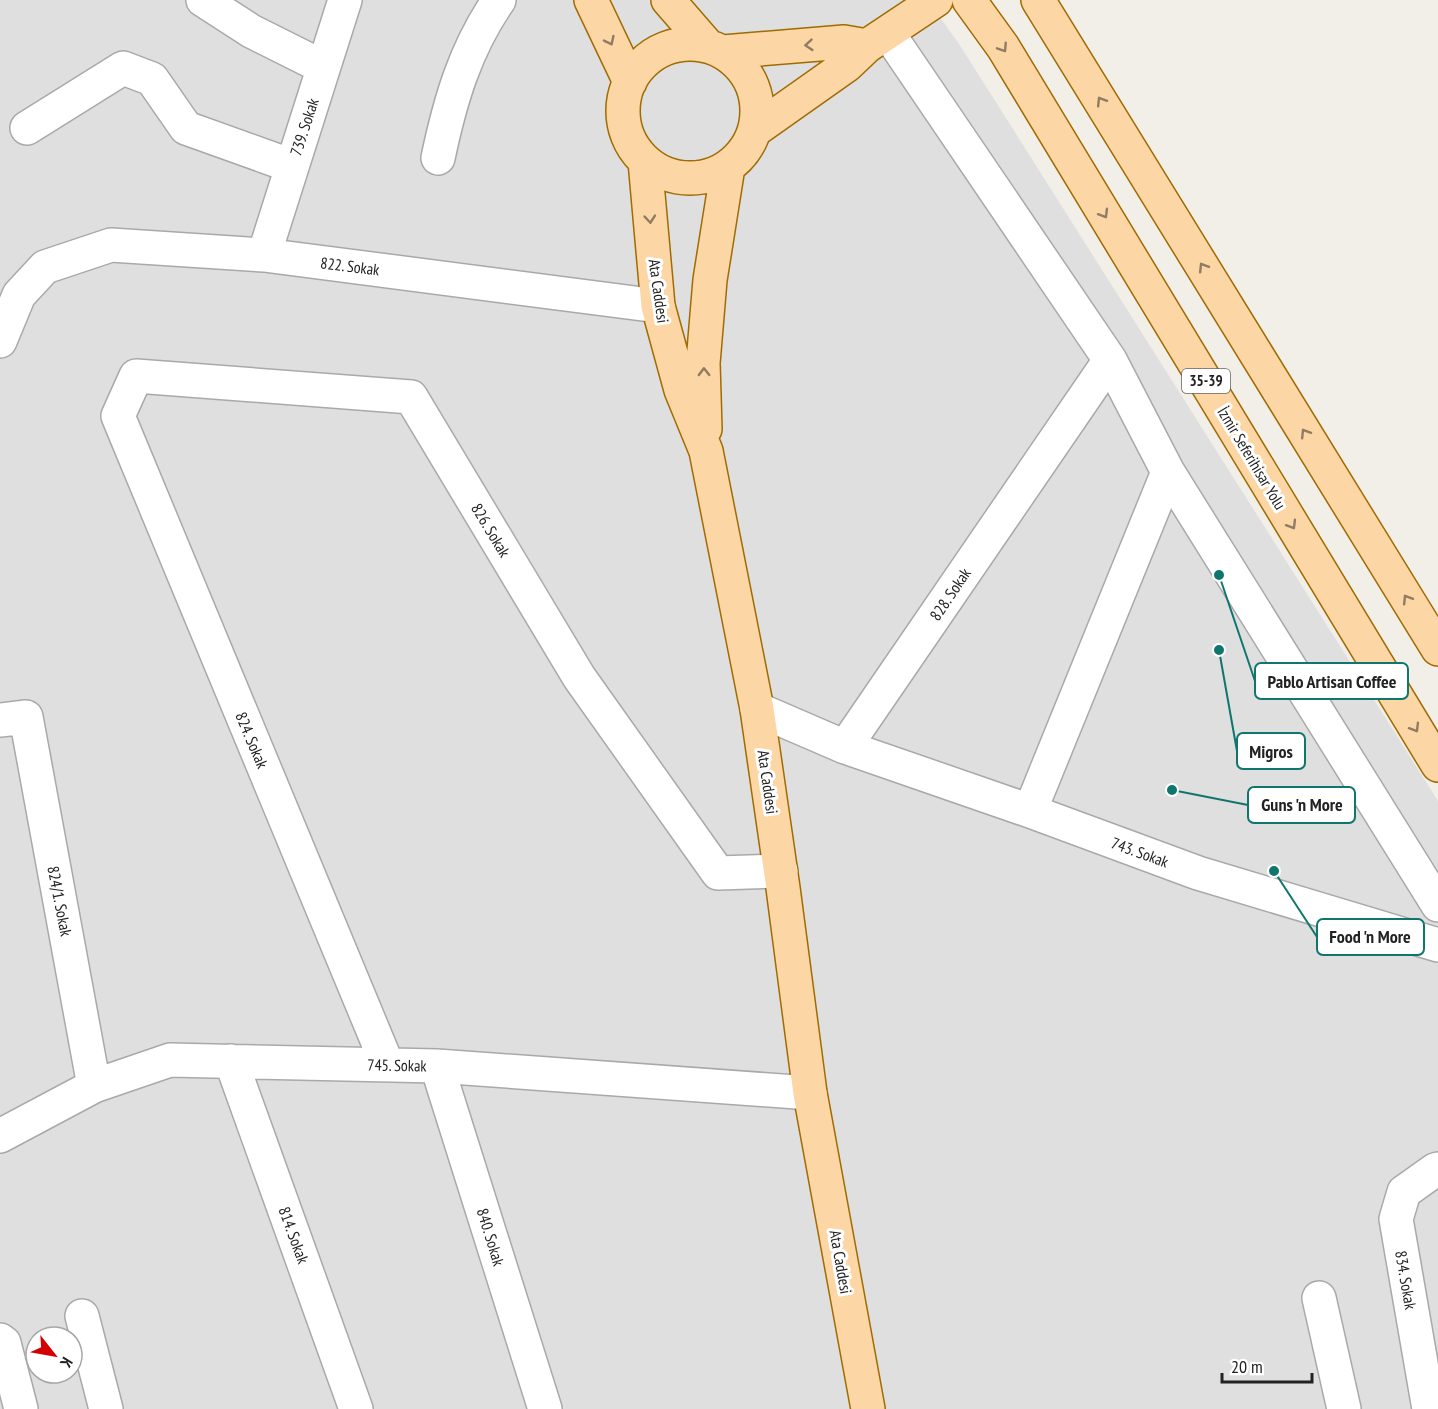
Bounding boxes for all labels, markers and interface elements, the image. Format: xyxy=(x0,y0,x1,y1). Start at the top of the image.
one-way arrow xyxy=(603,34,615,45)
one-way arrow xyxy=(805,38,814,51)
one-way arrow xyxy=(996,41,1007,52)
street label: 739. Sokak xyxy=(285,95,323,158)
one-way arrow xyxy=(1096,97,1108,107)
one-way arrow xyxy=(1097,208,1109,218)
one-way arrow xyxy=(643,215,656,224)
street label: 822. Sokak xyxy=(319,252,381,280)
street label: Ata Caddesi xyxy=(645,258,673,324)
one-way arrow xyxy=(1198,263,1210,273)
one-way arrow xyxy=(697,367,710,376)
road number: 35-39 xyxy=(1182,369,1230,393)
street label: İzmir Seferihisar Yolu xyxy=(1213,403,1291,513)
one-way arrow xyxy=(1301,429,1313,439)
street label: 826. Sokak xyxy=(467,499,515,561)
one-way arrow xyxy=(1285,519,1297,529)
street label: 828. Sokak xyxy=(925,563,975,624)
one-way arrow xyxy=(1403,595,1415,605)
callout: Pablo Artisan Coffee xyxy=(1255,663,1408,699)
text: Pablo Artisan Coffee xyxy=(1268,670,1397,693)
street label: 824. Sokak xyxy=(231,709,273,772)
one-way arrow xyxy=(1408,722,1420,732)
callout: Migros xyxy=(1237,733,1305,769)
text: Migros xyxy=(1249,740,1293,763)
street label: Ata Caddesi xyxy=(754,749,782,815)
callout: Guns 'n More xyxy=(1248,787,1355,823)
text: Guns 'n More xyxy=(1261,793,1343,816)
street label: 743. Sokak xyxy=(1109,832,1172,872)
street label: 824/1. Sokak xyxy=(43,864,77,939)
callout: Food 'n More xyxy=(1317,919,1424,955)
text: Food 'n More xyxy=(1329,925,1411,948)
street label: 745. Sokak xyxy=(367,1054,428,1076)
street label: 814. Sokak xyxy=(274,1204,314,1267)
street label: 840. Sokak xyxy=(473,1206,509,1269)
street label: Ata Caddesi xyxy=(826,1229,856,1295)
street label: 834. Sokak xyxy=(1391,1249,1421,1312)
north arrow xyxy=(24,1325,84,1385)
scale bar xyxy=(1222,1346,1312,1384)
text: K xyxy=(56,1354,78,1372)
text: 20 m xyxy=(1231,1355,1263,1378)

